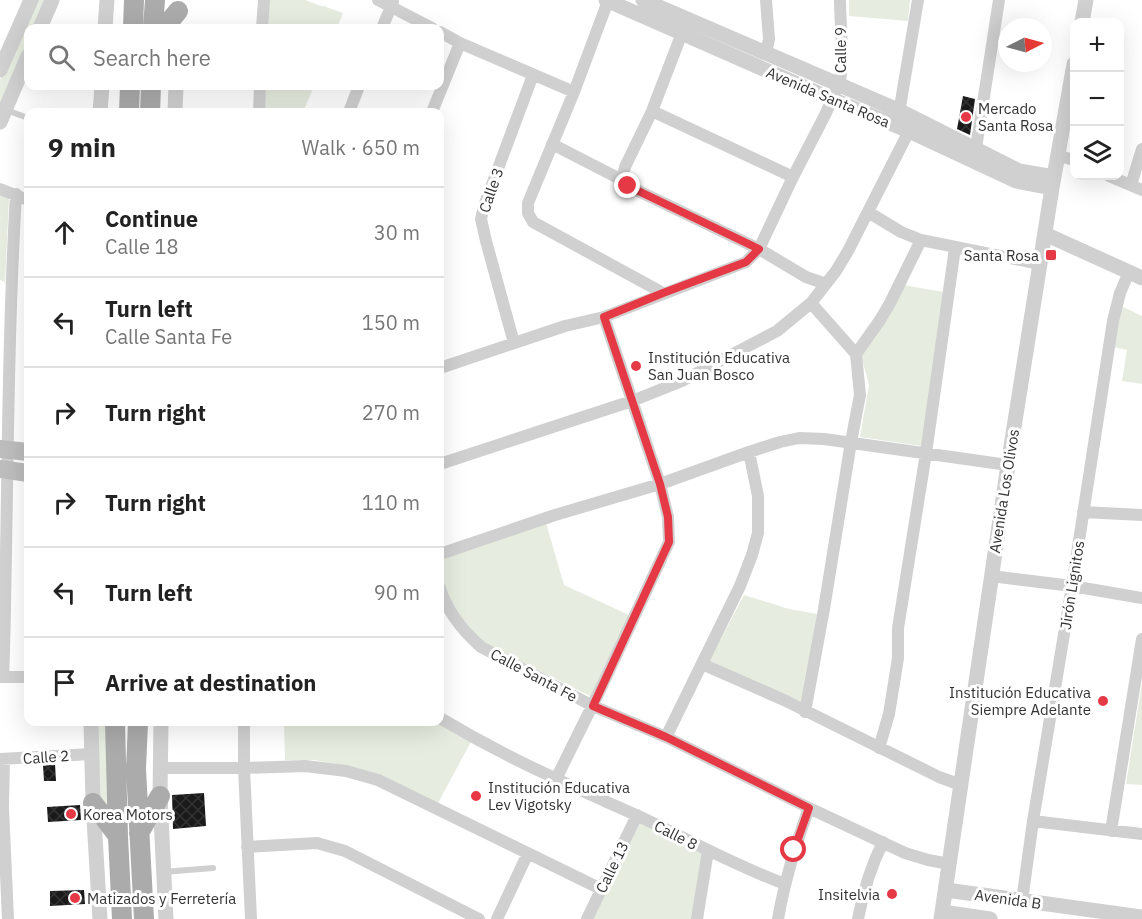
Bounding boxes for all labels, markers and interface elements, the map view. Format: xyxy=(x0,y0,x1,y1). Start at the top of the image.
north arrow xyxy=(998,18,1052,72)
map controls xyxy=(1070,18,1124,180)
button: + xyxy=(1070,18,1124,72)
search box xyxy=(24,24,444,90)
street label: Calle 9 xyxy=(831,27,850,73)
icon: search xyxy=(45,41,78,74)
text: Search here xyxy=(93,43,211,72)
street label: Avenida Santa Rosa xyxy=(763,62,893,132)
button: − xyxy=(1070,72,1124,126)
place label: Mercado Santa Rosa xyxy=(978,99,1053,135)
marker: Mercado Santa Rosa xyxy=(959,110,973,124)
button: layers xyxy=(1070,126,1124,180)
text: 9 min xyxy=(48,130,116,164)
text: Walk · 650 m xyxy=(302,134,420,161)
street label: Calle 3 xyxy=(474,165,508,215)
route end xyxy=(614,172,640,198)
text: Continue xyxy=(105,204,198,233)
icon: ahead xyxy=(48,216,81,249)
text: 30 m xyxy=(374,219,420,246)
text: Calle 18 xyxy=(105,233,179,260)
place label: Santa Rosa xyxy=(964,246,1039,265)
marker: Santa Rosa xyxy=(1044,248,1058,262)
text: Turn left xyxy=(105,294,193,323)
icon: left xyxy=(48,306,81,339)
text: 150 m xyxy=(362,309,420,336)
text: Calle Santa Fe xyxy=(105,323,232,350)
place label: Institución Educativa San Juan Bosco xyxy=(648,348,790,384)
marker: Institución Educativa San Juan Bosco xyxy=(629,359,643,373)
icon: right xyxy=(48,396,81,429)
text: Turn right xyxy=(105,398,206,427)
text: 270 m xyxy=(362,399,420,426)
street label: Avenida Los Olivos xyxy=(985,428,1023,554)
icon: right xyxy=(48,486,81,519)
text: Turn right xyxy=(105,488,206,517)
text: 110 m xyxy=(362,489,420,516)
street label: Jirón Lignitos xyxy=(1056,539,1088,631)
icon: left xyxy=(48,576,81,609)
text: Turn left xyxy=(105,578,193,607)
text: 90 m xyxy=(374,579,420,606)
street label: Calle Santa Fe xyxy=(487,644,581,706)
icon: arrive xyxy=(48,666,81,699)
text: Arrive at destination xyxy=(105,668,316,697)
place label: Institución Educativa Siempre Adelante xyxy=(949,683,1091,719)
marker: Institución Educativa Siempre Adelante xyxy=(1096,694,1110,708)
street label: Calle 2 xyxy=(22,746,70,768)
place label: Institución Educativa Lev Vigotsky xyxy=(488,778,630,814)
marker: Institución Educativa Lev Vigotsky xyxy=(469,789,483,803)
place label: Korea Motors xyxy=(83,805,173,824)
marker: Korea Motors xyxy=(64,807,78,821)
street label: Calle 8 xyxy=(651,816,701,854)
route start xyxy=(780,836,806,862)
street label: Calle 13 xyxy=(591,838,633,896)
place label: Insitelvia xyxy=(818,885,880,904)
street label: Avenida B xyxy=(973,885,1043,913)
marker: Insitelvia xyxy=(885,887,899,901)
place label: Matizados y Ferretería xyxy=(87,889,236,908)
marker: Matizados y Ferretería xyxy=(68,891,82,905)

